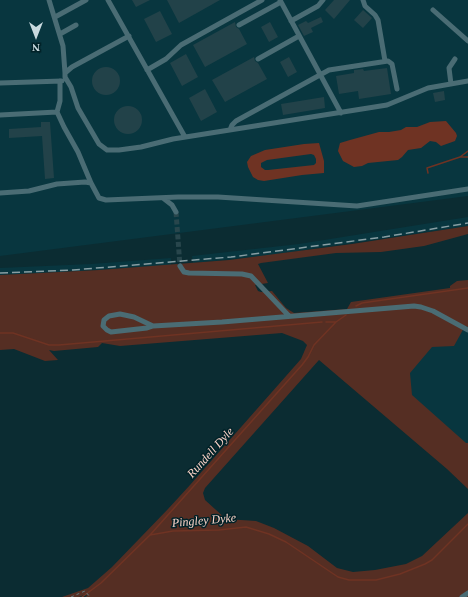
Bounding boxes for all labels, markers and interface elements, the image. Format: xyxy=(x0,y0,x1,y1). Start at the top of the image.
north arrow xyxy=(16,16,56,56)
text: N xyxy=(32,42,40,54)
water label: Rundell Dyle xyxy=(185,425,237,481)
water label: Pingley Dyke xyxy=(171,511,237,531)

